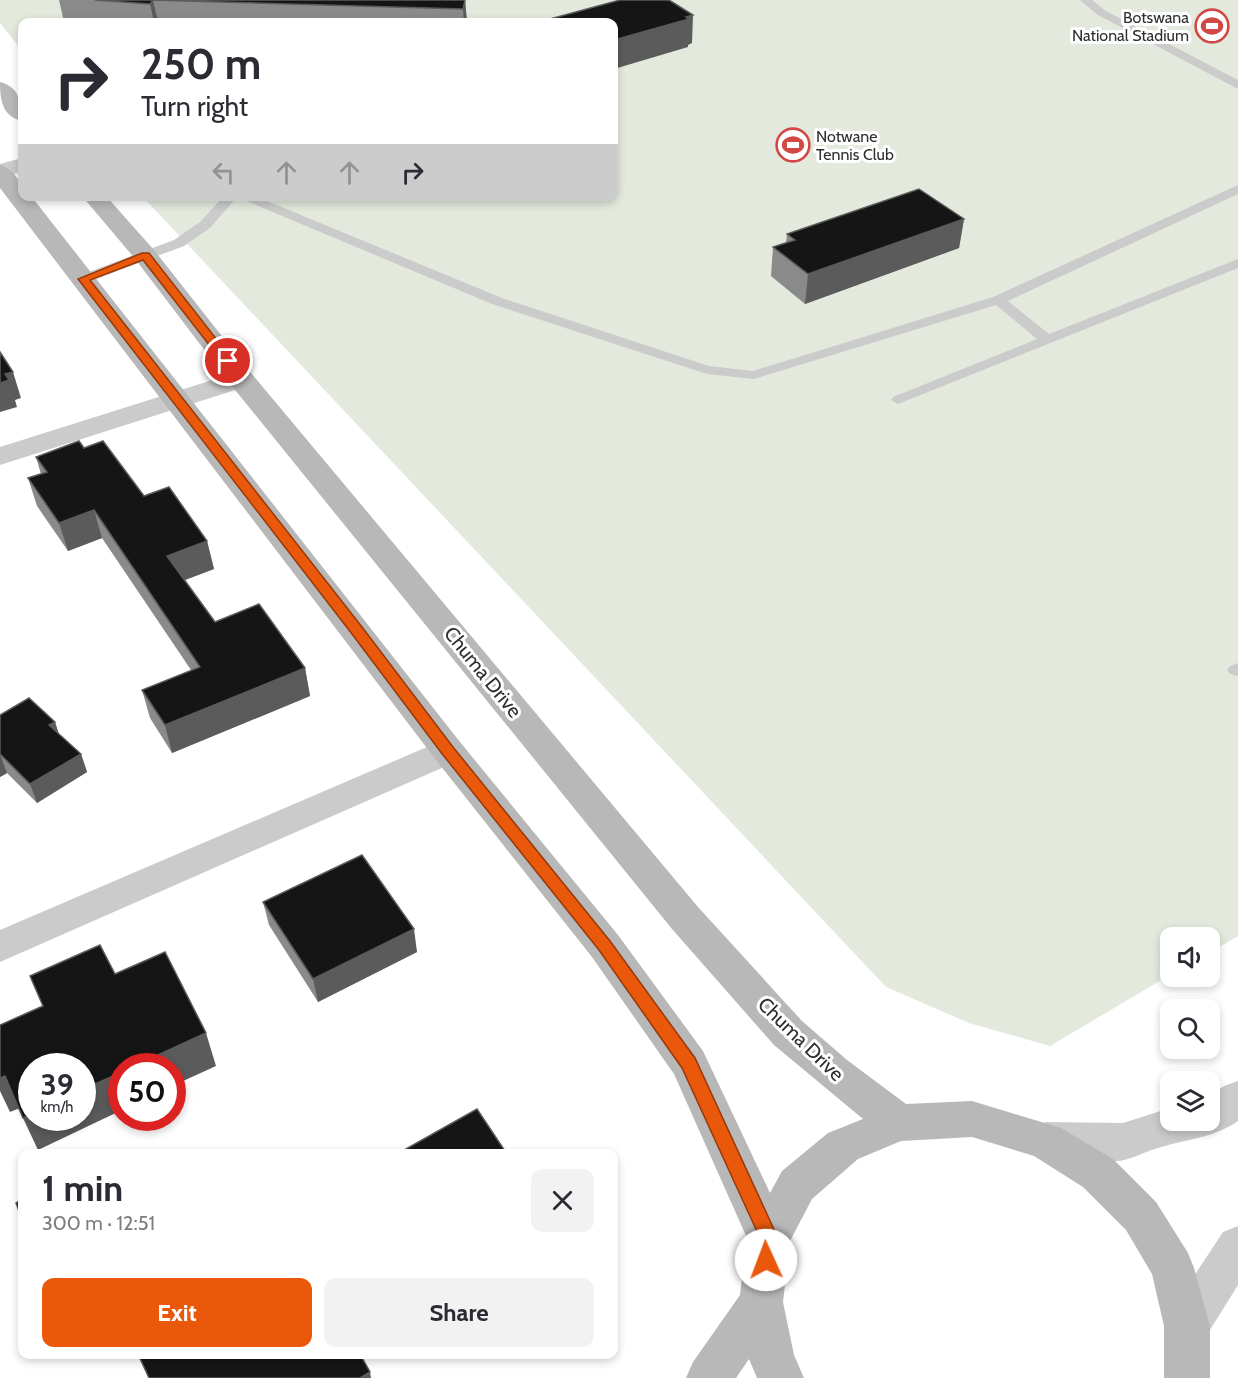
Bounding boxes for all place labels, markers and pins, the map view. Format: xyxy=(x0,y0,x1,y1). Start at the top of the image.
place label: Botswana National Stadium xyxy=(1072,8,1189,45)
sports icon: Botswana National Stadium xyxy=(1194,8,1230,44)
sports icon: Notwane Tennis Club xyxy=(775,127,811,163)
place label: Notwane Tennis Club xyxy=(816,127,894,164)
pin xyxy=(202,335,253,386)

